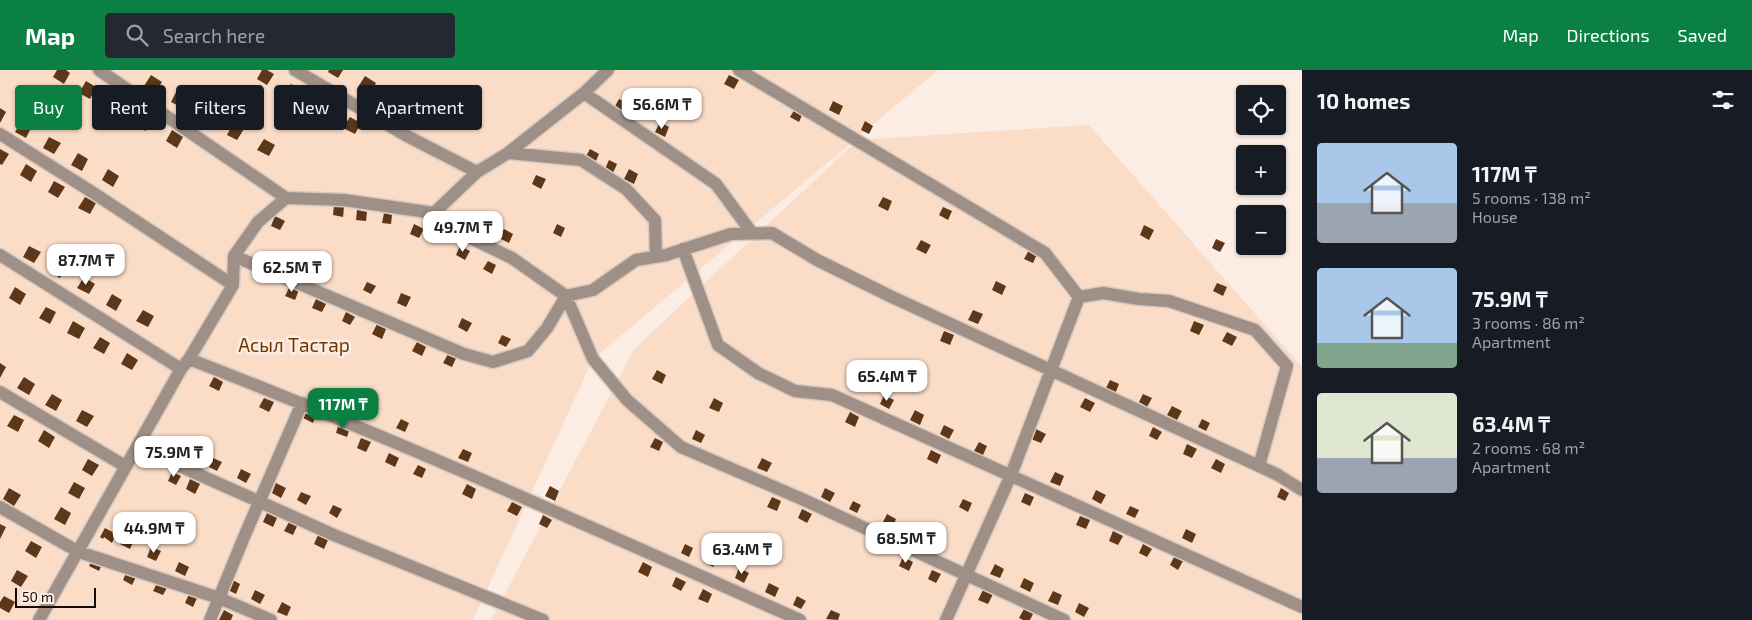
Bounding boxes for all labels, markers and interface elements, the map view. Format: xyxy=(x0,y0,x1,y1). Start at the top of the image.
search box xyxy=(105,13,455,58)
text: Map xyxy=(25,21,75,50)
icon: search xyxy=(123,21,151,49)
text: Search here xyxy=(163,24,265,47)
text: Map xyxy=(1502,24,1539,46)
text: Directions xyxy=(1567,24,1650,46)
text: Saved xyxy=(1678,24,1727,46)
chip: Buy xyxy=(15,85,82,130)
chip: Rent xyxy=(92,85,166,130)
chip: Filters xyxy=(176,85,264,130)
chip: New xyxy=(274,85,347,130)
chip: Apartment xyxy=(357,85,482,130)
map controls xyxy=(1236,85,1286,255)
button: locate xyxy=(1236,85,1286,135)
icon: filters xyxy=(1709,86,1737,114)
pin: 56.6M ₸ xyxy=(616,88,708,130)
text: 10 homes xyxy=(1317,88,1410,113)
text: 56.6M ₸ xyxy=(633,94,691,113)
button: + xyxy=(1236,145,1286,195)
text: 117M ₸ xyxy=(1472,161,1536,186)
icon: home xyxy=(1357,163,1417,223)
text: 5 rooms · 138 m² xyxy=(1472,188,1591,207)
button: − xyxy=(1236,205,1286,255)
text: House xyxy=(1472,207,1518,226)
pin: 49.7M ₸ xyxy=(417,210,509,253)
text: 49.7M ₸ xyxy=(434,217,492,236)
pin: 87.7M ₸ xyxy=(40,244,132,286)
text: 87.7M ₸ xyxy=(58,250,114,269)
pin: 62.5M ₸ xyxy=(246,250,338,293)
text: 62.5M ₸ xyxy=(263,257,321,276)
text: 75.9M ₸ xyxy=(1472,286,1547,311)
icon: home xyxy=(1357,288,1417,348)
text: 3 rooms · 86 m² xyxy=(1472,313,1585,332)
text: Apartment xyxy=(1472,332,1551,351)
park label: Асыл Тастар xyxy=(238,333,350,356)
pin: 65.4M ₸ xyxy=(841,360,933,402)
text: 65.4M ₸ xyxy=(857,366,917,385)
pin: 117M ₸ xyxy=(302,388,384,430)
text: 117M ₸ xyxy=(318,394,368,413)
text: 63.4M ₸ xyxy=(1472,411,1550,436)
icon: home xyxy=(1357,413,1417,473)
pin: 75.9M ₸ xyxy=(128,436,220,478)
text: 2 rooms · 68 m² xyxy=(1472,438,1585,457)
text: 75.9M ₸ xyxy=(145,442,203,461)
text: Apartment xyxy=(1472,457,1551,476)
pin: 44.9M ₸ xyxy=(108,512,200,554)
text: 44.9M ₸ xyxy=(124,518,184,537)
pin: 68.5M ₸ xyxy=(860,522,952,564)
text: 68.5M ₸ xyxy=(877,528,935,547)
pin: 63.4M ₸ xyxy=(696,532,788,575)
text: 63.4M ₸ xyxy=(712,539,772,558)
scale bar xyxy=(15,585,96,608)
text: 50 m xyxy=(22,588,53,605)

